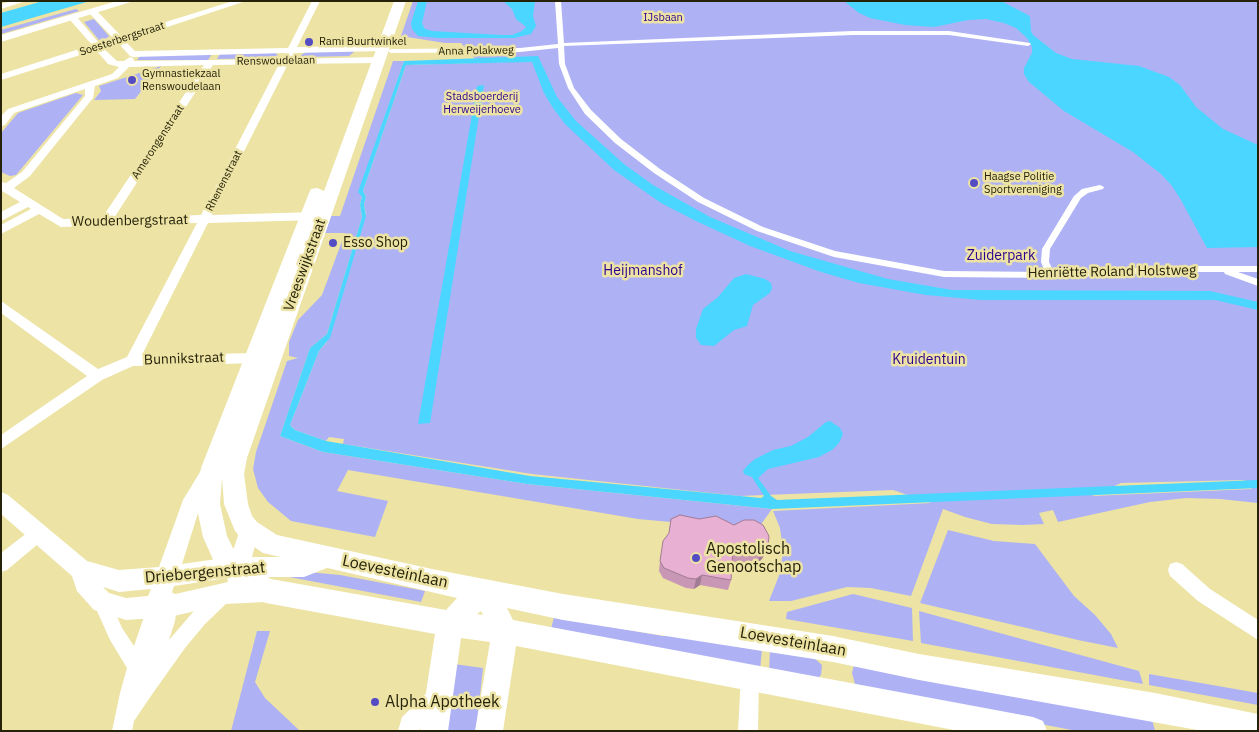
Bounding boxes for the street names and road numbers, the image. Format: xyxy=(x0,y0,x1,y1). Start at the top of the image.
street label: Soesterbergstraat xyxy=(78,19,166,59)
street label: Anna Polakweg xyxy=(438,44,514,58)
street label: Renswoudelaan xyxy=(237,54,315,68)
street label: Amerongenstraat xyxy=(129,102,187,182)
street label: Rhenenstraat xyxy=(203,148,245,214)
street label: Woudenbergstraat xyxy=(72,212,188,230)
street label: Vreeswijkstraat xyxy=(281,217,329,313)
street label: Henriëtte Roland Holstweg xyxy=(1028,262,1196,282)
street label: Bunnikstraat xyxy=(144,349,224,369)
street label: Loevesteinlaan xyxy=(340,551,450,593)
street label: Driebergenstraat xyxy=(144,558,266,588)
street label: Loevesteinlaan xyxy=(738,623,848,661)

